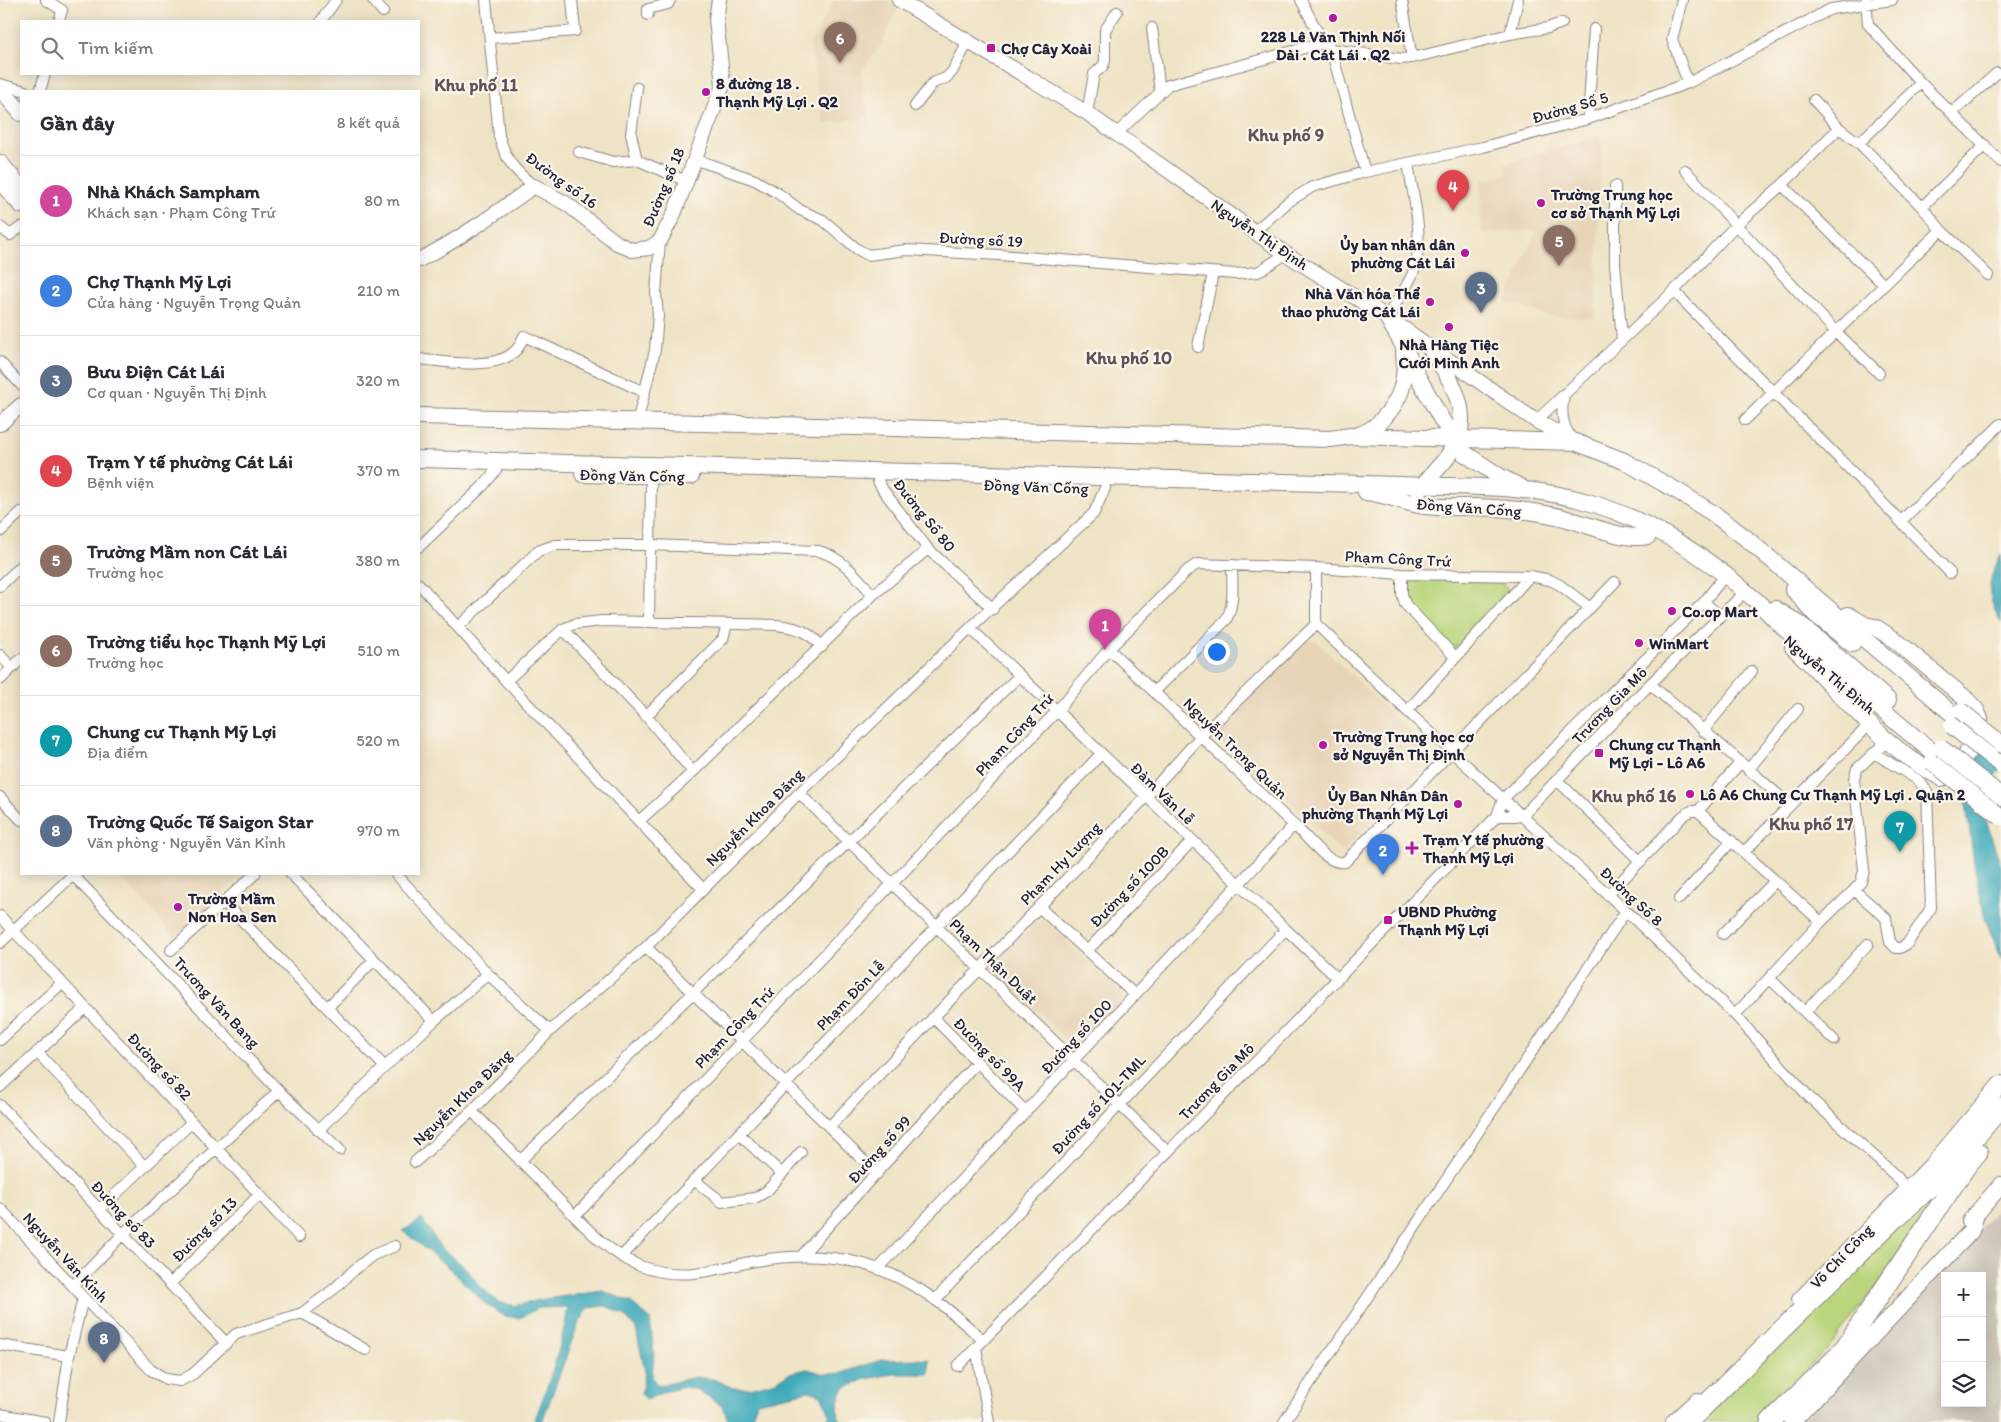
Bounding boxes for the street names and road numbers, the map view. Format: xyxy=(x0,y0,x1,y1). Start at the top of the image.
street label: Đường Số 5 xyxy=(1530,88,1610,127)
street label: Đường số 18 xyxy=(638,144,689,230)
street label: Đường số 16 xyxy=(522,148,601,213)
street label: Nguyễn Thị Định xyxy=(1208,195,1312,274)
street label: Đường số 19 xyxy=(938,228,1023,251)
street label: Đồng Văn Cống xyxy=(579,465,686,486)
street label: Đường Số 80 xyxy=(889,475,960,556)
street label: Đồng Văn Cống xyxy=(983,475,1090,498)
street label: Đồng Văn Cống xyxy=(1416,494,1523,521)
street label: Phạm Công Trứ xyxy=(1344,546,1452,571)
street label: Nguyễn Thị Định xyxy=(1780,631,1879,718)
street label: Trương Gia Mô xyxy=(1568,663,1651,748)
street label: Phạm Công Trứ xyxy=(971,688,1058,780)
street label: Nguyễn Trọng Quản xyxy=(1180,694,1292,803)
street label: Đàm Văn Lễ xyxy=(1127,758,1198,828)
street label: Nguyễn Khoa Đăng xyxy=(702,764,808,870)
street label: Phạm Hy Lượng xyxy=(1016,817,1105,909)
street label: Đường số 100B xyxy=(1086,842,1173,931)
street label: Đường Số 8 xyxy=(1596,863,1667,930)
street label: Phạm Thận Duật xyxy=(946,915,1042,1008)
street label: Trương Văn Bang xyxy=(169,953,264,1053)
street label: Phạm Đôn Lễ xyxy=(812,956,888,1034)
street label: Phạm Công Trứ xyxy=(690,982,779,1072)
street label: Đường số 100 xyxy=(1037,995,1116,1078)
street label: Đường số 99A xyxy=(950,1013,1030,1095)
street label: Đường số 82 xyxy=(124,1029,196,1104)
street label: Trương Gia Mô xyxy=(1175,1039,1258,1124)
street label: Nguyễn Khoa Đăng xyxy=(409,1045,516,1149)
street label: Đường số 101-TML xyxy=(1047,1051,1149,1158)
street label: Đường số 99 xyxy=(844,1111,915,1187)
street label: Đường số 83 xyxy=(87,1176,160,1252)
street label: Đường số 13 xyxy=(168,1193,241,1266)
street label: Nguyễn Văn Kỉnh xyxy=(19,1208,112,1306)
street label: Võ Chí Công xyxy=(1806,1220,1877,1293)

